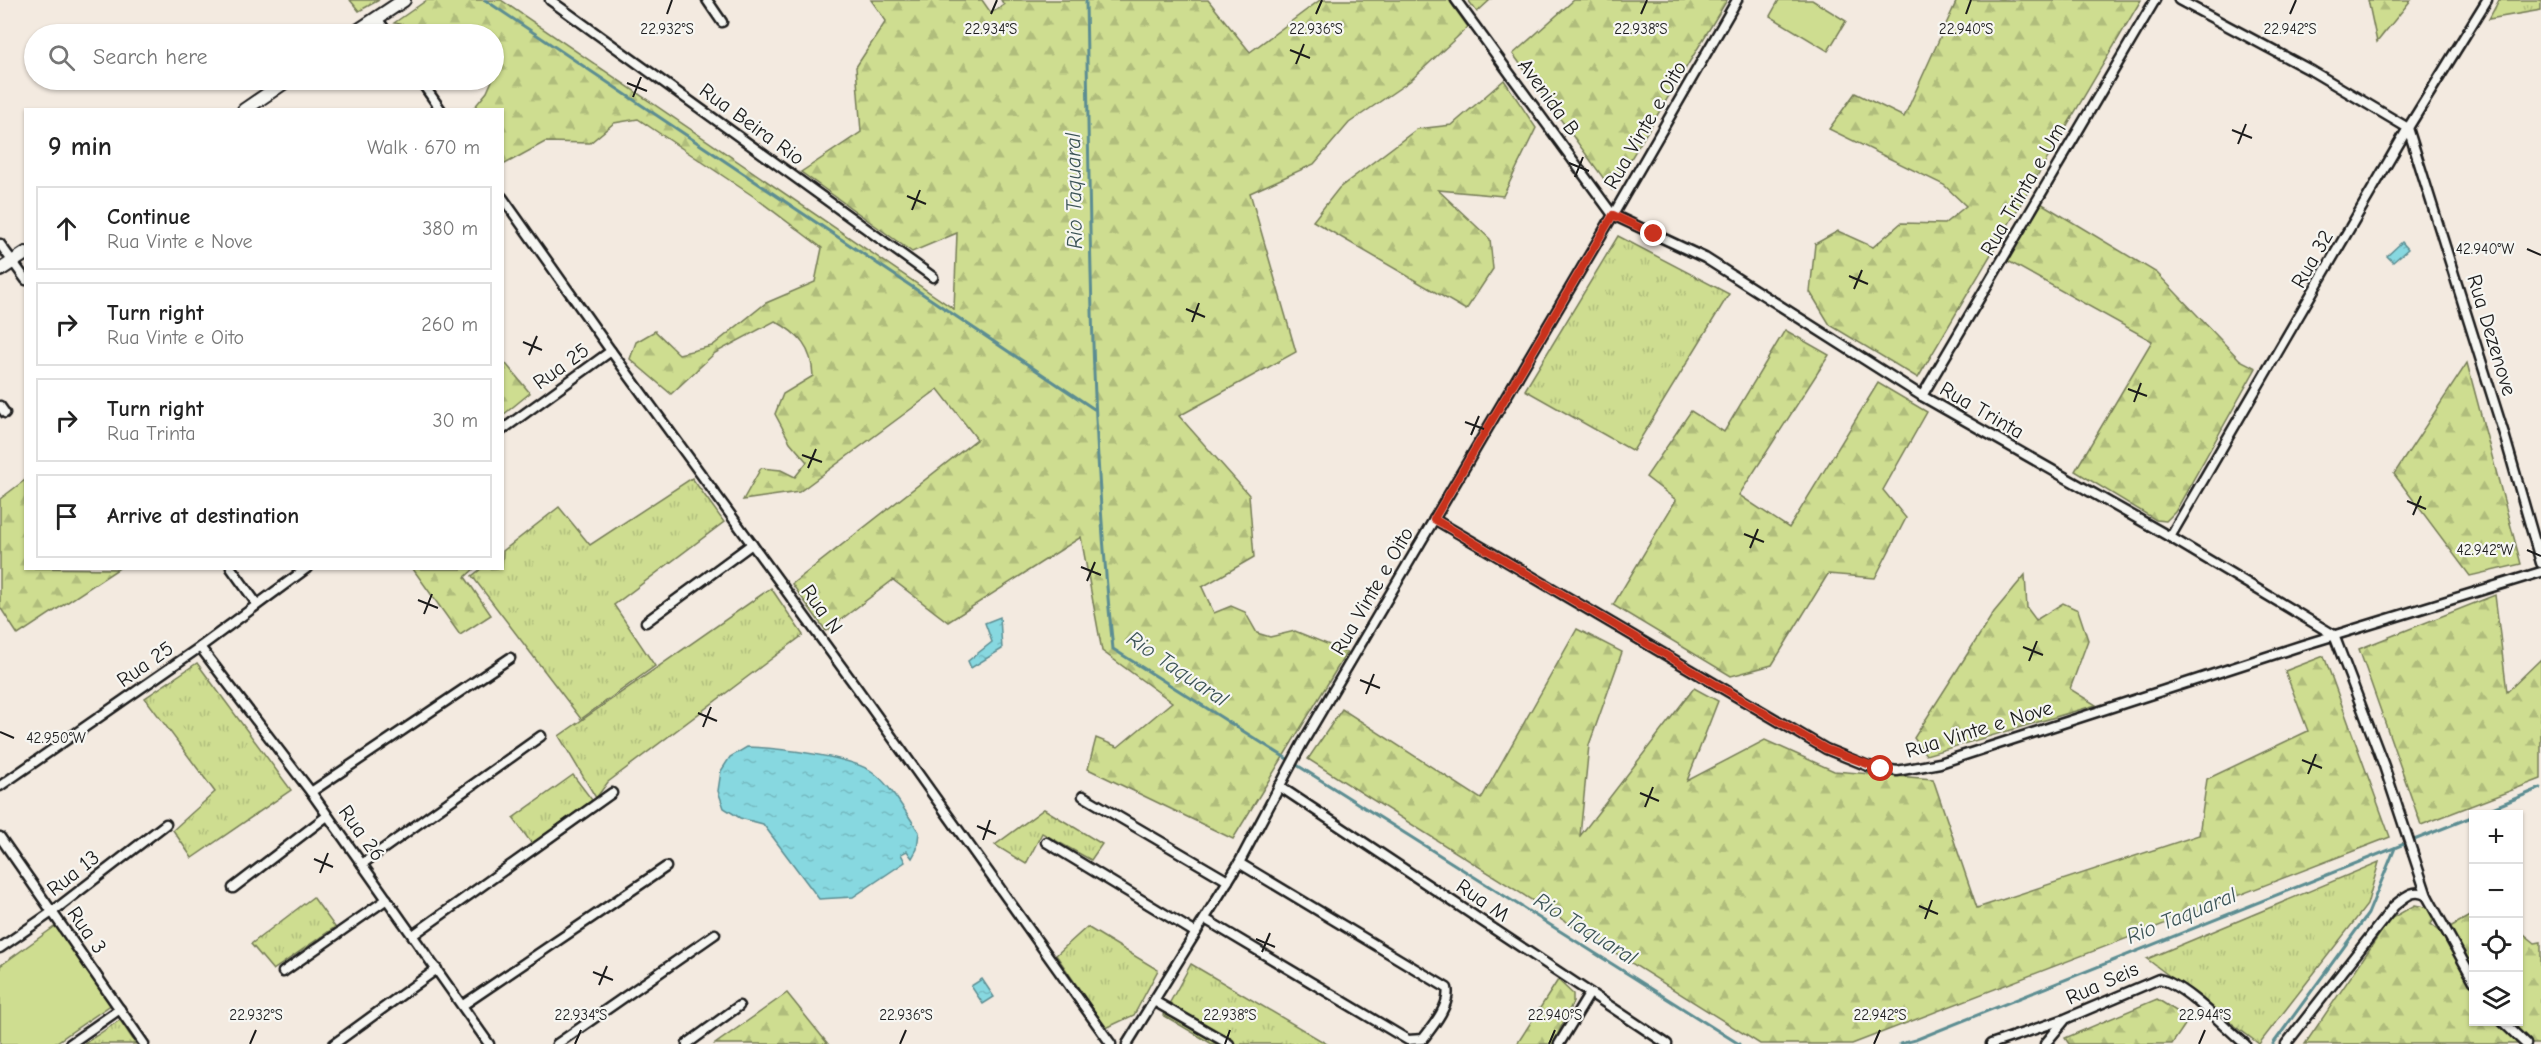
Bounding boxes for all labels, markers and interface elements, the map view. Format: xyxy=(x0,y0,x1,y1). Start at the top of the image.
text: 22.932°S xyxy=(640,20,694,38)
text: 22.934°S xyxy=(965,20,1017,38)
text: 22.936°S xyxy=(1289,20,1343,38)
text: 22.938°S xyxy=(1614,20,1668,38)
text: 22.940°S xyxy=(1939,20,1993,38)
text: 22.942°S xyxy=(2263,20,2317,38)
search box xyxy=(24,24,504,90)
icon: search xyxy=(45,41,78,74)
text: Search here xyxy=(93,44,208,70)
street label: Avenida B xyxy=(1513,54,1585,140)
street label: Rua Vinte e Oito xyxy=(1599,57,1691,193)
street label: Rua Beira Rio xyxy=(695,78,809,170)
street label: Rua Trinta e Um xyxy=(1975,118,2071,260)
water label: Rio Taquaral xyxy=(1060,131,1088,249)
text: 9 min xyxy=(48,132,112,162)
text: Walk · 670 m xyxy=(367,136,480,159)
text: Continue xyxy=(107,204,190,230)
icon: ahead xyxy=(50,212,83,245)
text: 380 m xyxy=(422,217,478,240)
route end xyxy=(1640,220,1666,246)
street label: Rua 32 xyxy=(2286,226,2338,292)
text: Rua Vinte e Nove xyxy=(107,230,253,253)
text: 42.940°W xyxy=(2456,240,2514,258)
street label: Rua Dezenove xyxy=(2462,272,2522,398)
text: Turn right xyxy=(107,300,204,326)
icon: right xyxy=(50,308,83,341)
text: 260 m xyxy=(421,313,478,336)
text: Rua Vinte e Oito xyxy=(107,326,244,349)
street label: Rua 25 xyxy=(528,338,594,394)
street label: Rua Trinta xyxy=(1936,376,2028,444)
text: Turn right xyxy=(107,396,204,422)
icon: right xyxy=(50,404,83,437)
text: 30 m xyxy=(432,409,478,432)
text: Rua Trinta xyxy=(107,422,196,445)
icon: arrive xyxy=(50,500,83,533)
text: Arrive at destination xyxy=(107,503,299,529)
street label: Rua Vinte e Oito xyxy=(1326,523,1418,659)
text: 42.942°W xyxy=(2456,541,2514,559)
street label: Rua N xyxy=(796,580,848,638)
water label: Rio Taquaral xyxy=(1122,625,1234,713)
street label: Rua 25 xyxy=(112,636,178,692)
street label: Rua Vinte e Nove xyxy=(1902,695,2056,763)
text: 42.950°W xyxy=(26,729,86,747)
route start xyxy=(1867,755,1893,781)
street label: Rua 26 xyxy=(334,800,390,866)
map controls xyxy=(2469,810,2523,1026)
button: + xyxy=(2469,810,2523,864)
street label: Rua 13 xyxy=(42,845,104,901)
button: − xyxy=(2469,864,2523,918)
street label: Rua M xyxy=(1452,874,1514,926)
water label: Rio Taquaral xyxy=(2122,882,2241,950)
water label: Rio Taquaral xyxy=(1529,887,1643,971)
street label: Rua 3 xyxy=(62,902,112,958)
button: locate xyxy=(2469,918,2523,972)
street label: Rua Seis xyxy=(2062,956,2142,1010)
button: layers xyxy=(2469,972,2523,1026)
text: 22.932°S xyxy=(229,1006,283,1024)
text: 22.934°S xyxy=(555,1006,607,1024)
text: 22.936°S xyxy=(879,1006,933,1024)
text: 22.938°S xyxy=(1203,1006,1257,1024)
text: 22.940°S xyxy=(1528,1006,1582,1024)
text: 22.942°S xyxy=(1853,1006,1907,1024)
text: 22.944°S xyxy=(2179,1006,2231,1024)

